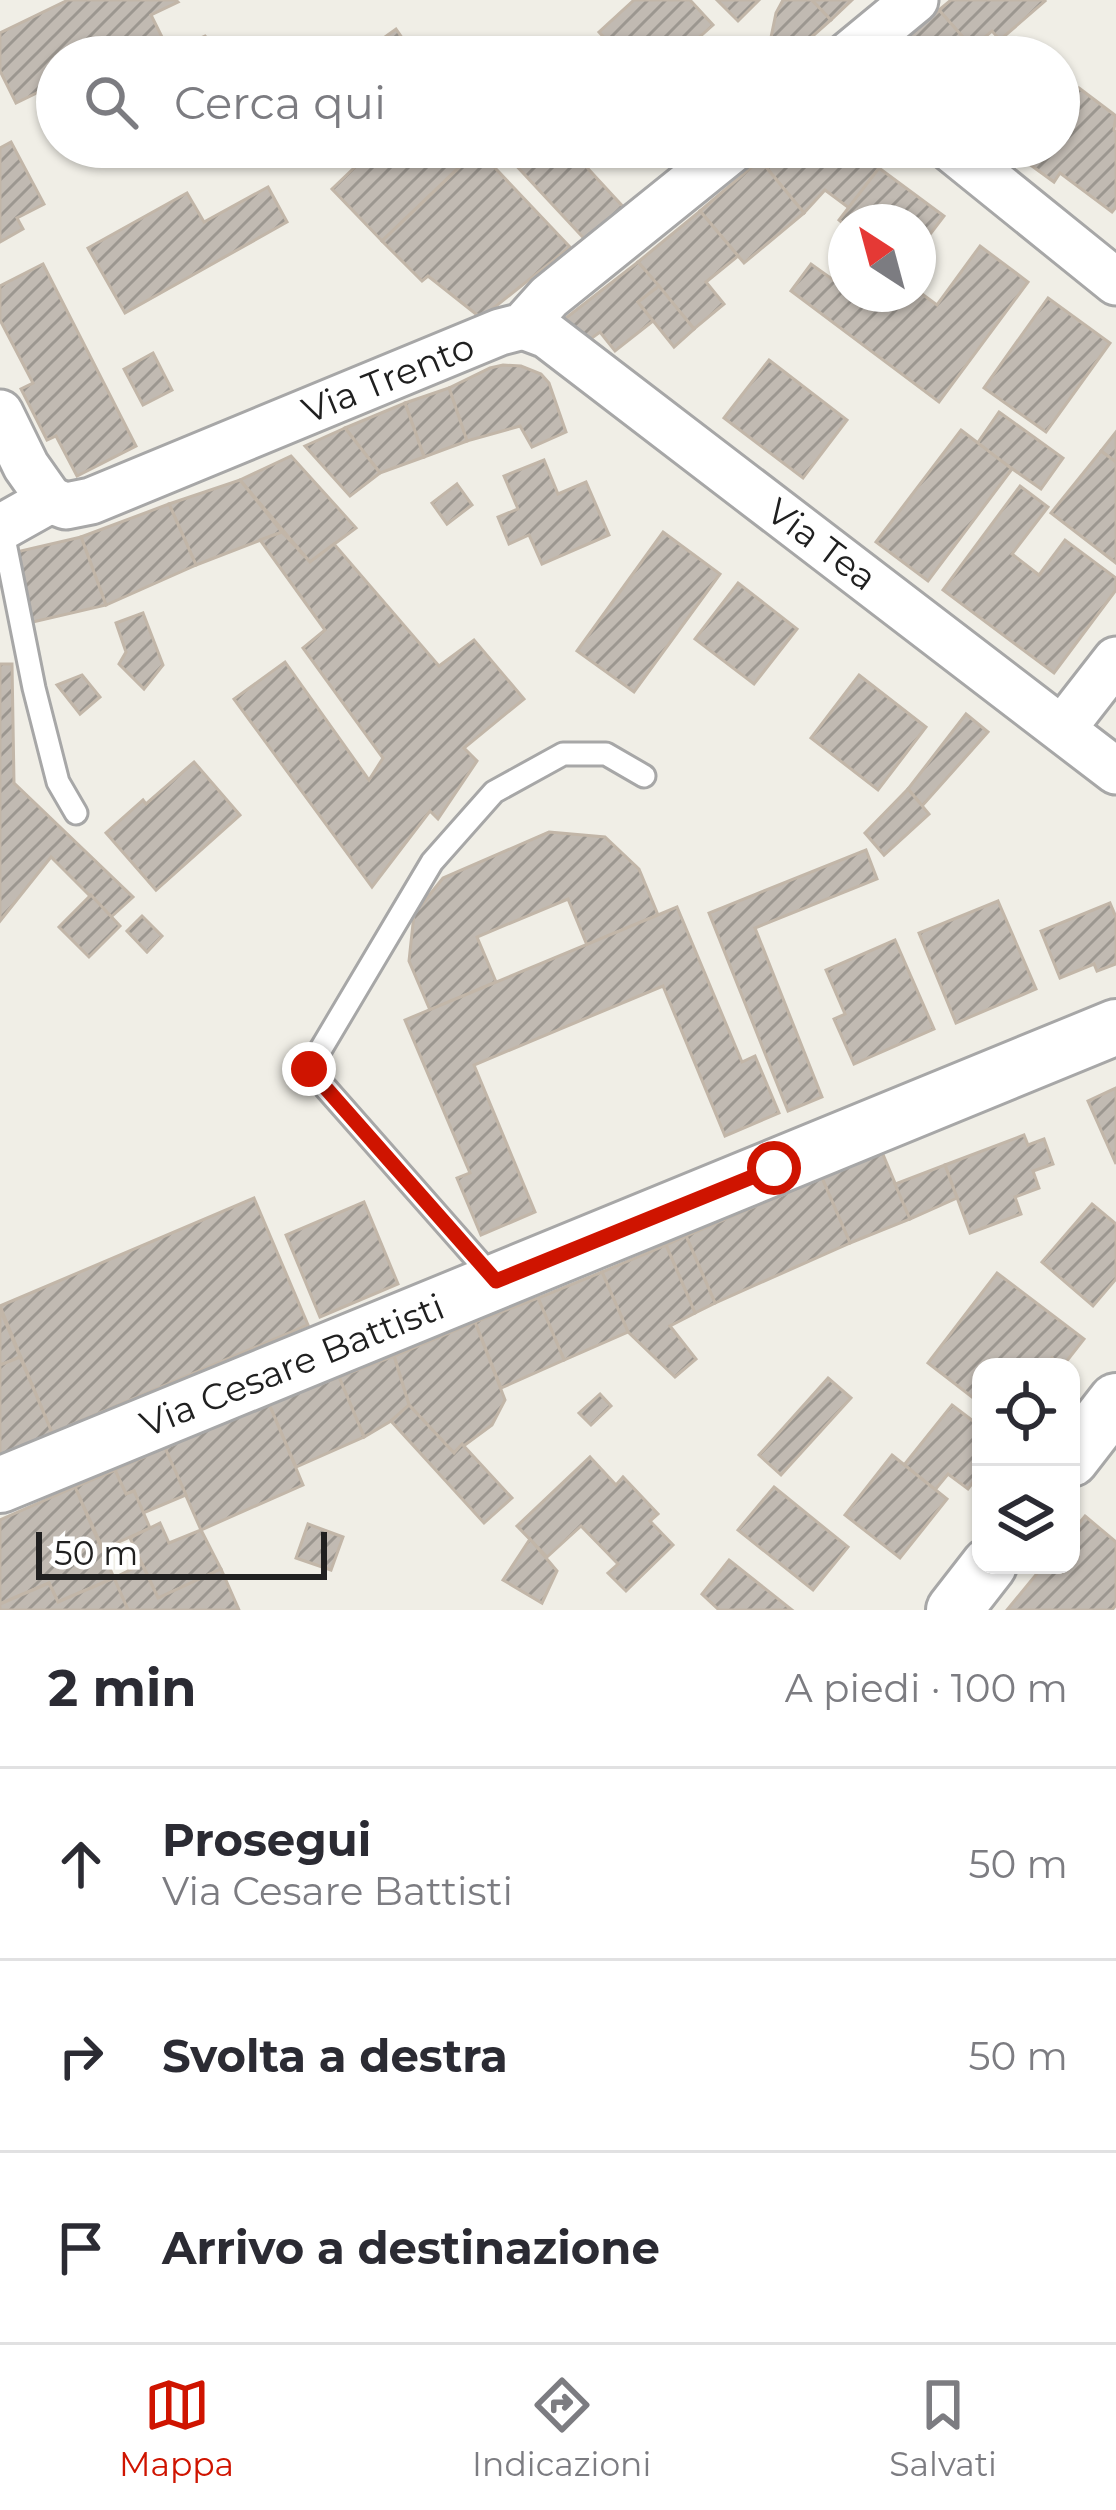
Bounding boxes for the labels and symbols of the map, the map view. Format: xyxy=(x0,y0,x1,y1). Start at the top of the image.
north arrow xyxy=(828,204,936,312)
street label: Via Trento xyxy=(296,324,480,432)
street label: Via Tea xyxy=(758,489,886,599)
route end xyxy=(282,1042,336,1096)
route start xyxy=(747,1141,801,1195)
street label: Via Cesare Battisti xyxy=(134,1284,450,1446)
scale bar xyxy=(36,1526,327,1579)

